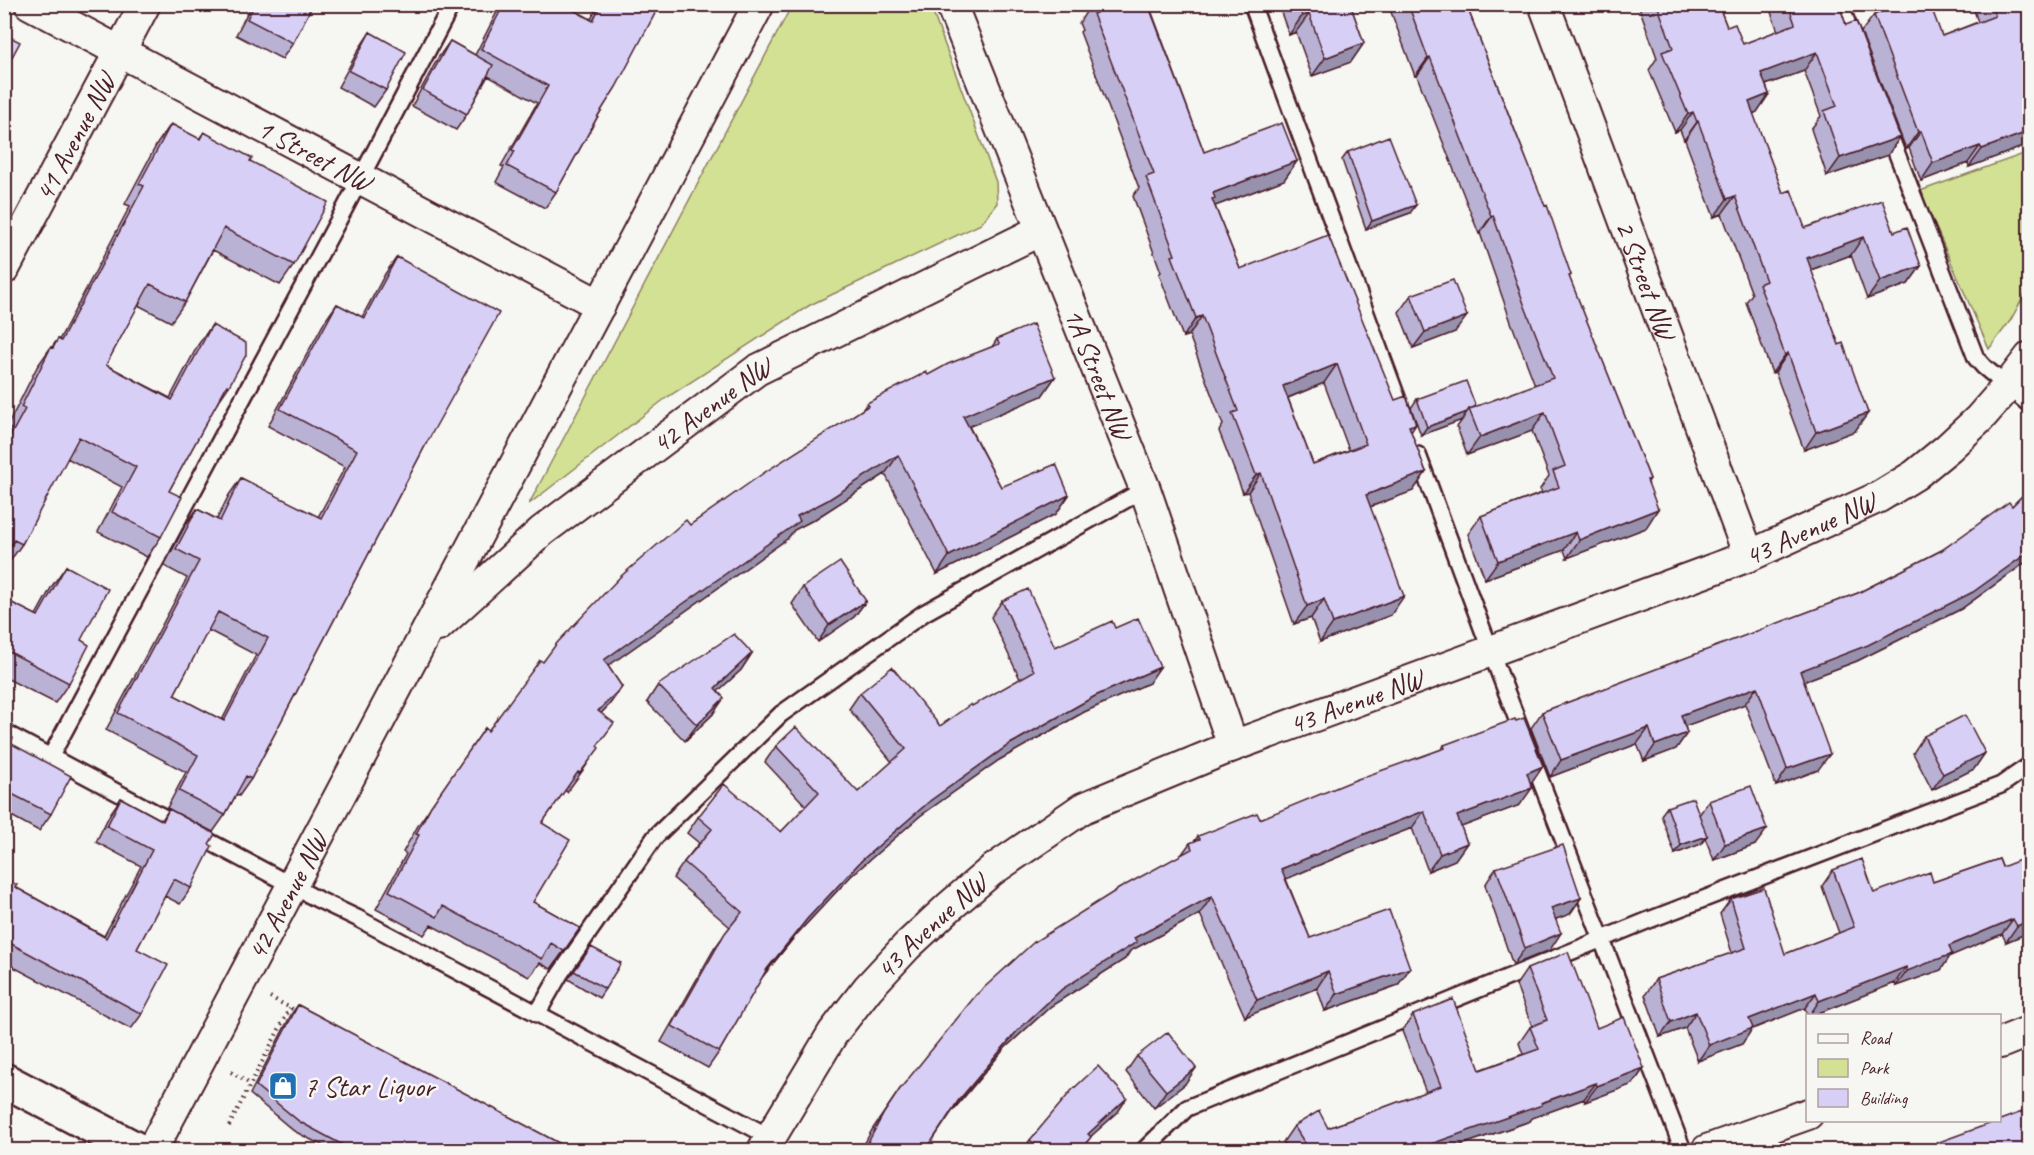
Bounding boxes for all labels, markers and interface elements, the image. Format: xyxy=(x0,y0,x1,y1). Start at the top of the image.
street label: 41 Avenue NW xyxy=(26,64,124,207)
street label: 1 Street NW xyxy=(252,110,380,200)
street label: 2 Street NW xyxy=(1608,215,1685,347)
street label: 1A Street NW xyxy=(1057,303,1142,447)
street label: 42 Avenue NW xyxy=(644,347,779,460)
street label: 43 Avenue NW xyxy=(1739,482,1884,573)
street label: 43 Avenue NW xyxy=(1284,659,1430,741)
street label: 42 Avenue NW xyxy=(239,823,336,966)
street label: 43 Avenue NW xyxy=(868,863,996,986)
legend xyxy=(1806,1014,2001,1122)
text: Road xyxy=(1860,1027,1893,1049)
text: Park xyxy=(1860,1057,1890,1079)
place label: 7 Star Liquor xyxy=(304,1069,437,1104)
shop icon: 7 Star Liquor xyxy=(267,1070,299,1102)
text: Building xyxy=(1860,1087,1909,1109)

